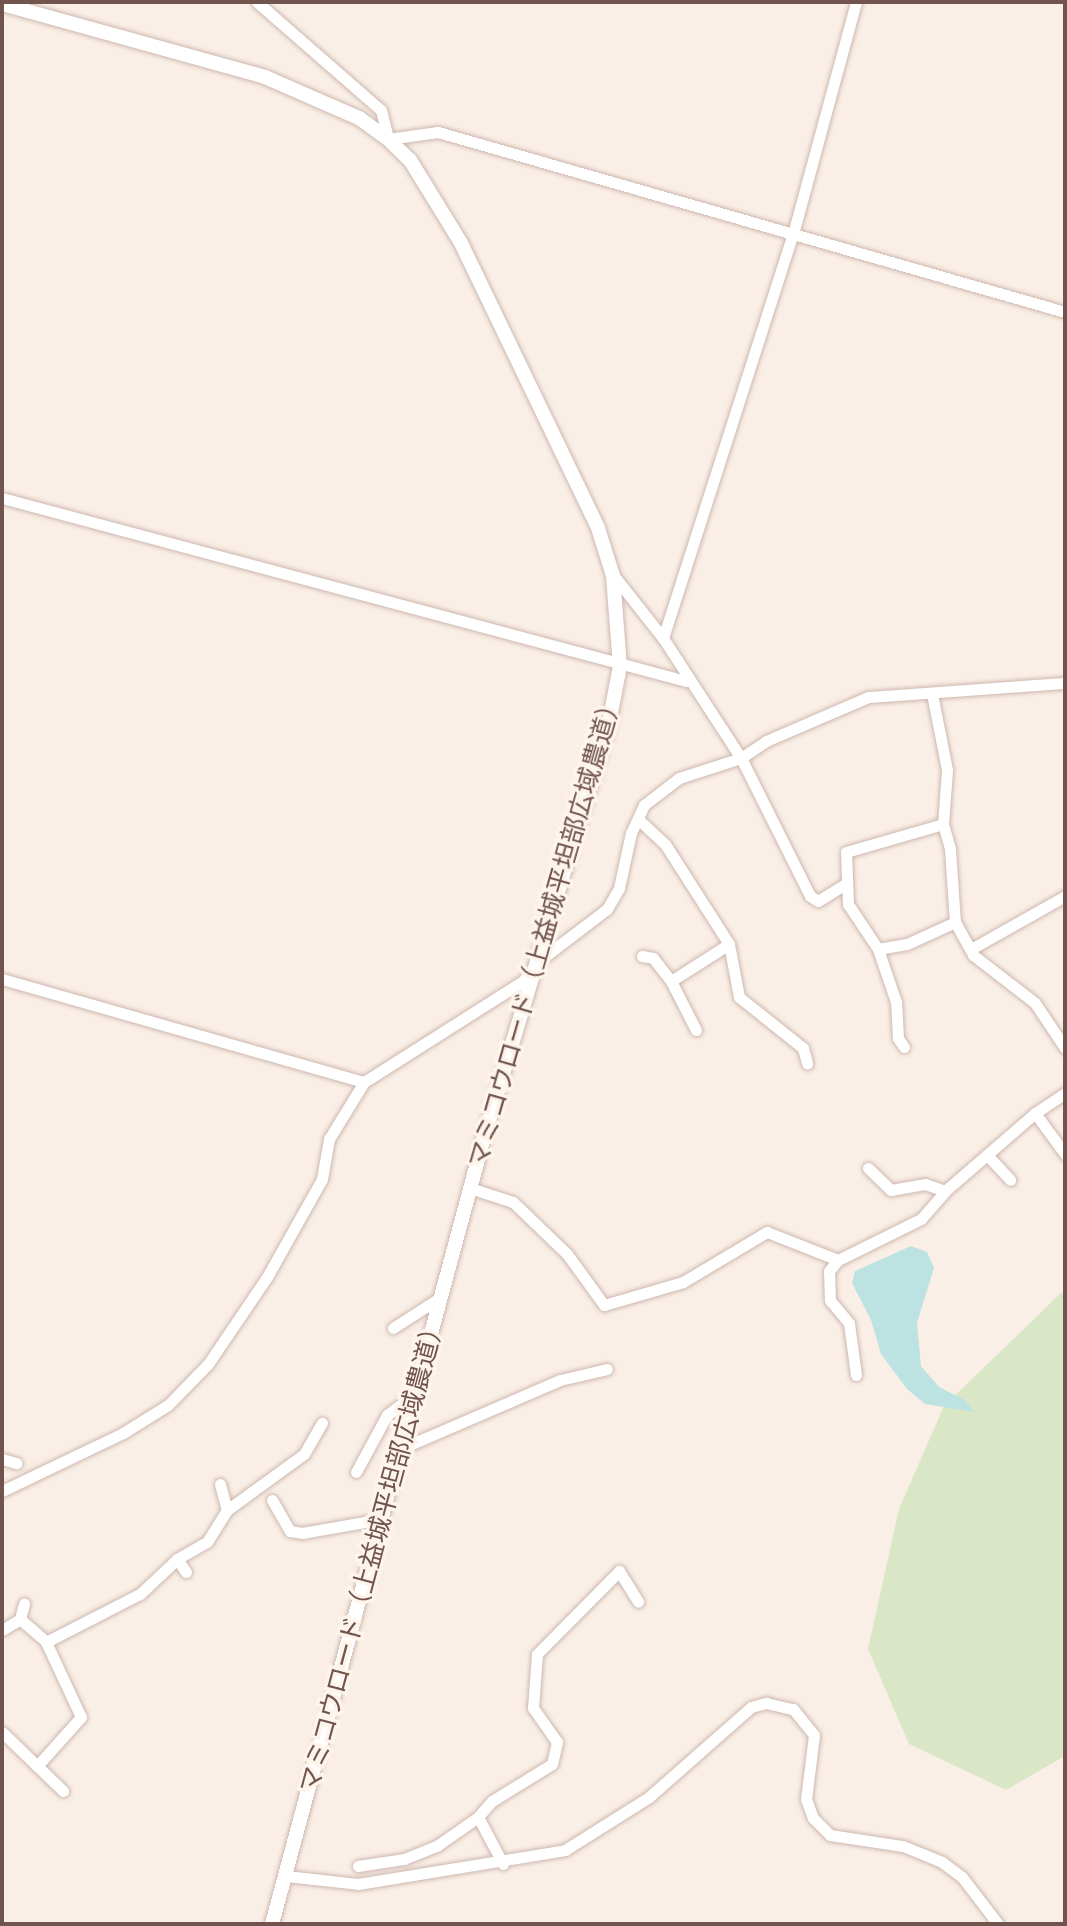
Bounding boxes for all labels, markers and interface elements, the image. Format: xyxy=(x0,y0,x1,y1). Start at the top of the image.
street label: マミコウロード（上益城平坦部広域農道） xyxy=(462,688,628,1172)
street label: マミコウロード（上益城平坦部広域農道） xyxy=(293,1311,451,1797)

